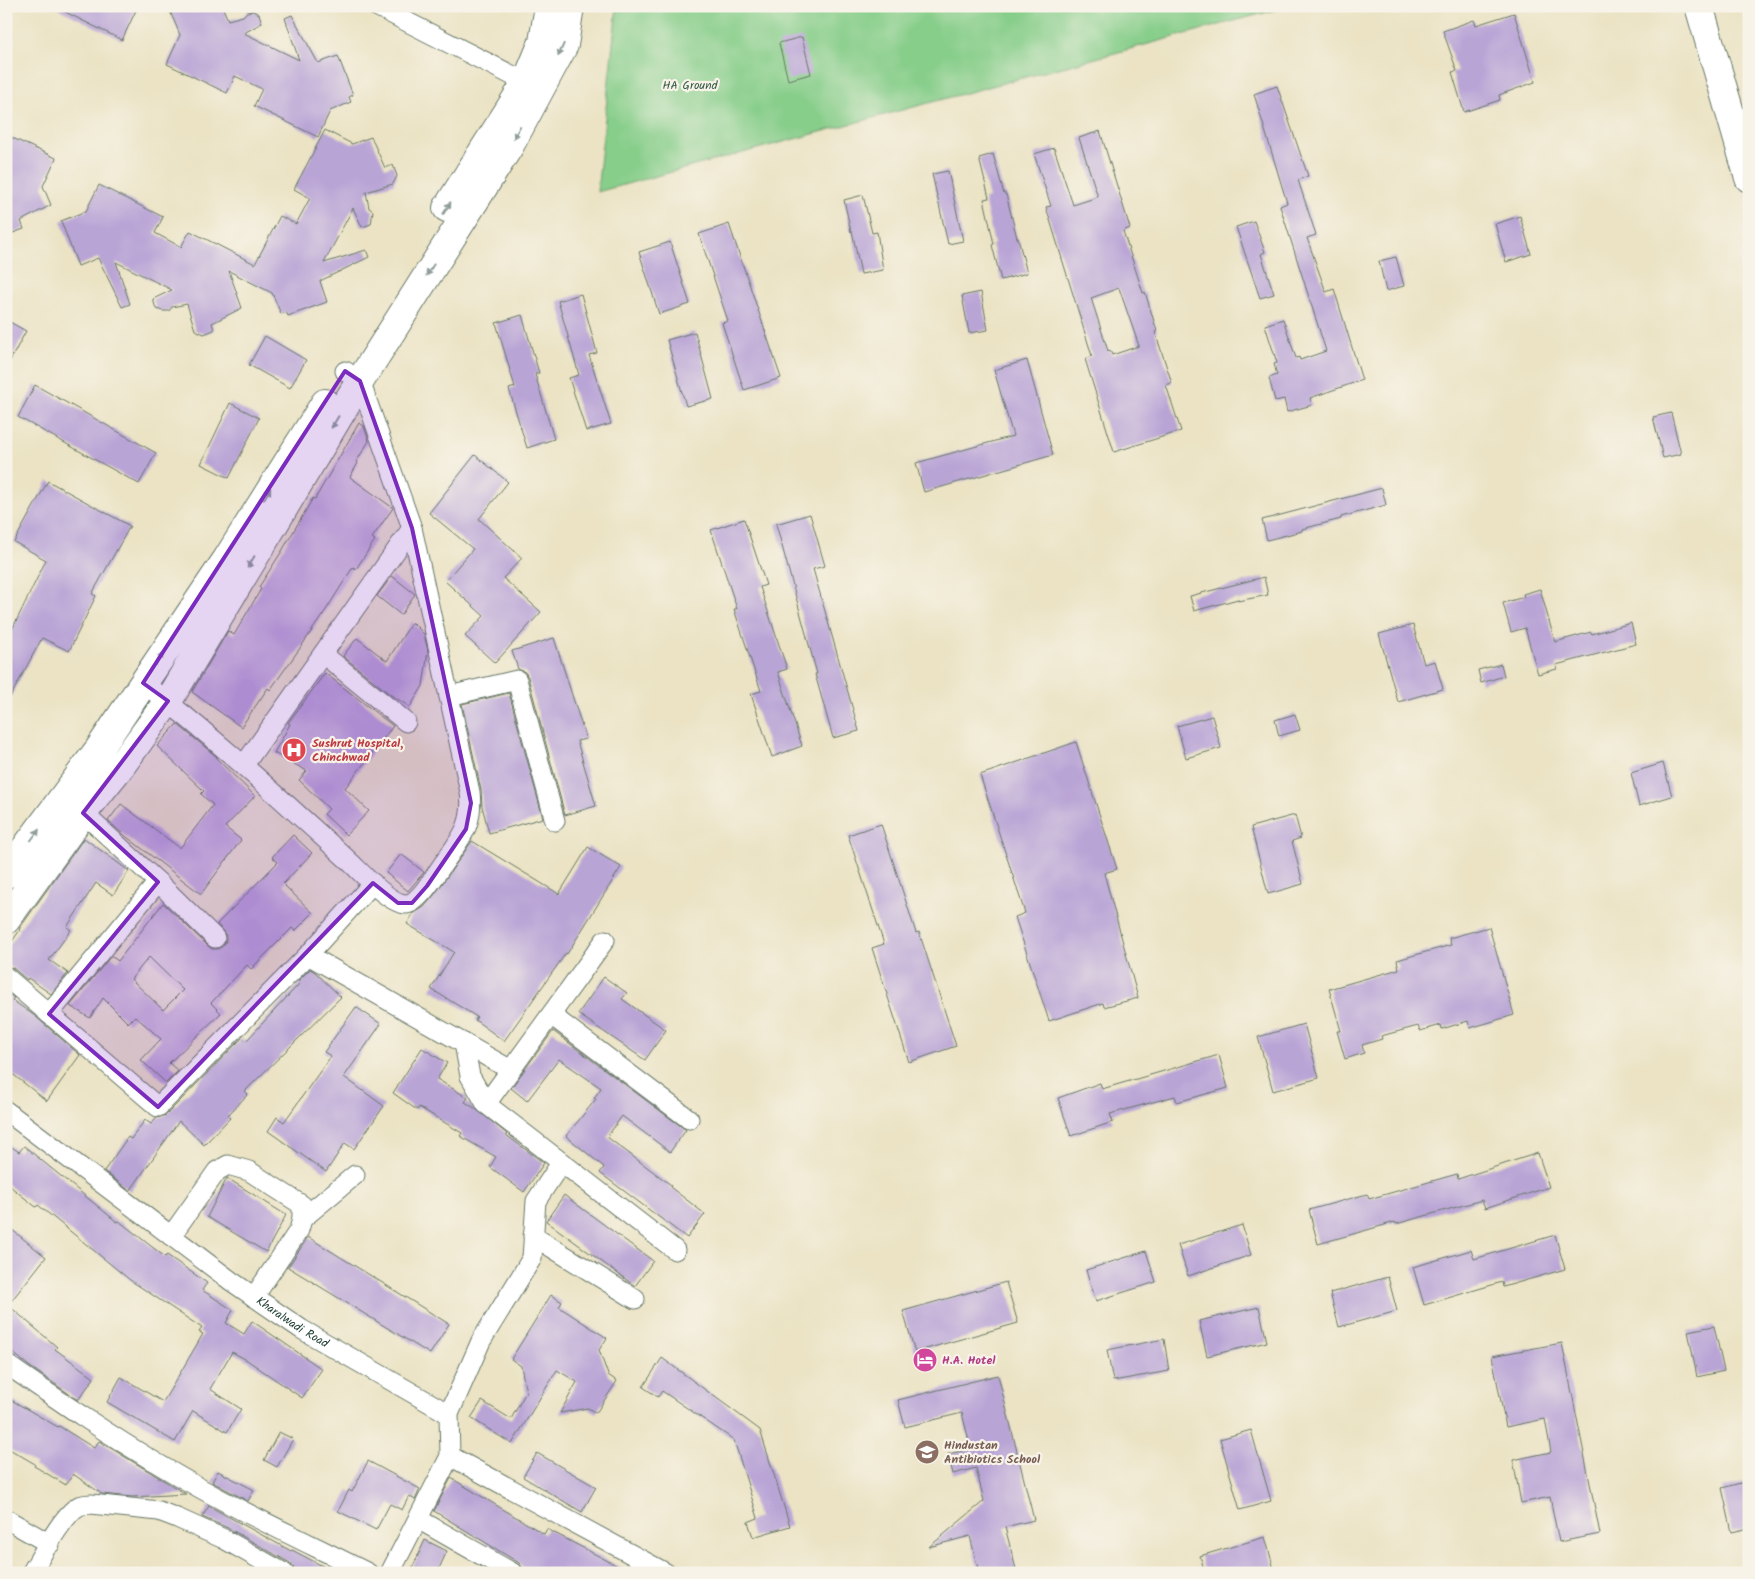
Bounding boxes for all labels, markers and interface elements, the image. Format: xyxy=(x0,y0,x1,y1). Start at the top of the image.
one-way arrow xyxy=(556,43,564,57)
park label: HA Ground xyxy=(662,76,719,95)
one-way arrow xyxy=(512,125,521,139)
one-way arrow xyxy=(442,202,452,215)
one-way arrow xyxy=(426,263,435,276)
one-way arrow xyxy=(330,416,339,429)
one-way arrow xyxy=(263,487,272,500)
one-way arrow xyxy=(247,555,256,568)
one-way arrow xyxy=(154,652,164,666)
place label: Sushrut Hospital, Chinchwad xyxy=(312,734,403,767)
hospital icon: Sushrut Hospital, Chinchwad xyxy=(281,737,307,763)
one-way arrow xyxy=(30,829,41,842)
street label: Kharalwadi Road xyxy=(252,1291,333,1353)
hotel icon: H.A. Hotel xyxy=(912,1347,938,1373)
place label: H.A. Hotel xyxy=(942,1351,996,1370)
place label: Hindustan Antibiotics School xyxy=(944,1436,1041,1469)
school or university icon: Hindustan Antibiotics School xyxy=(914,1439,940,1465)

